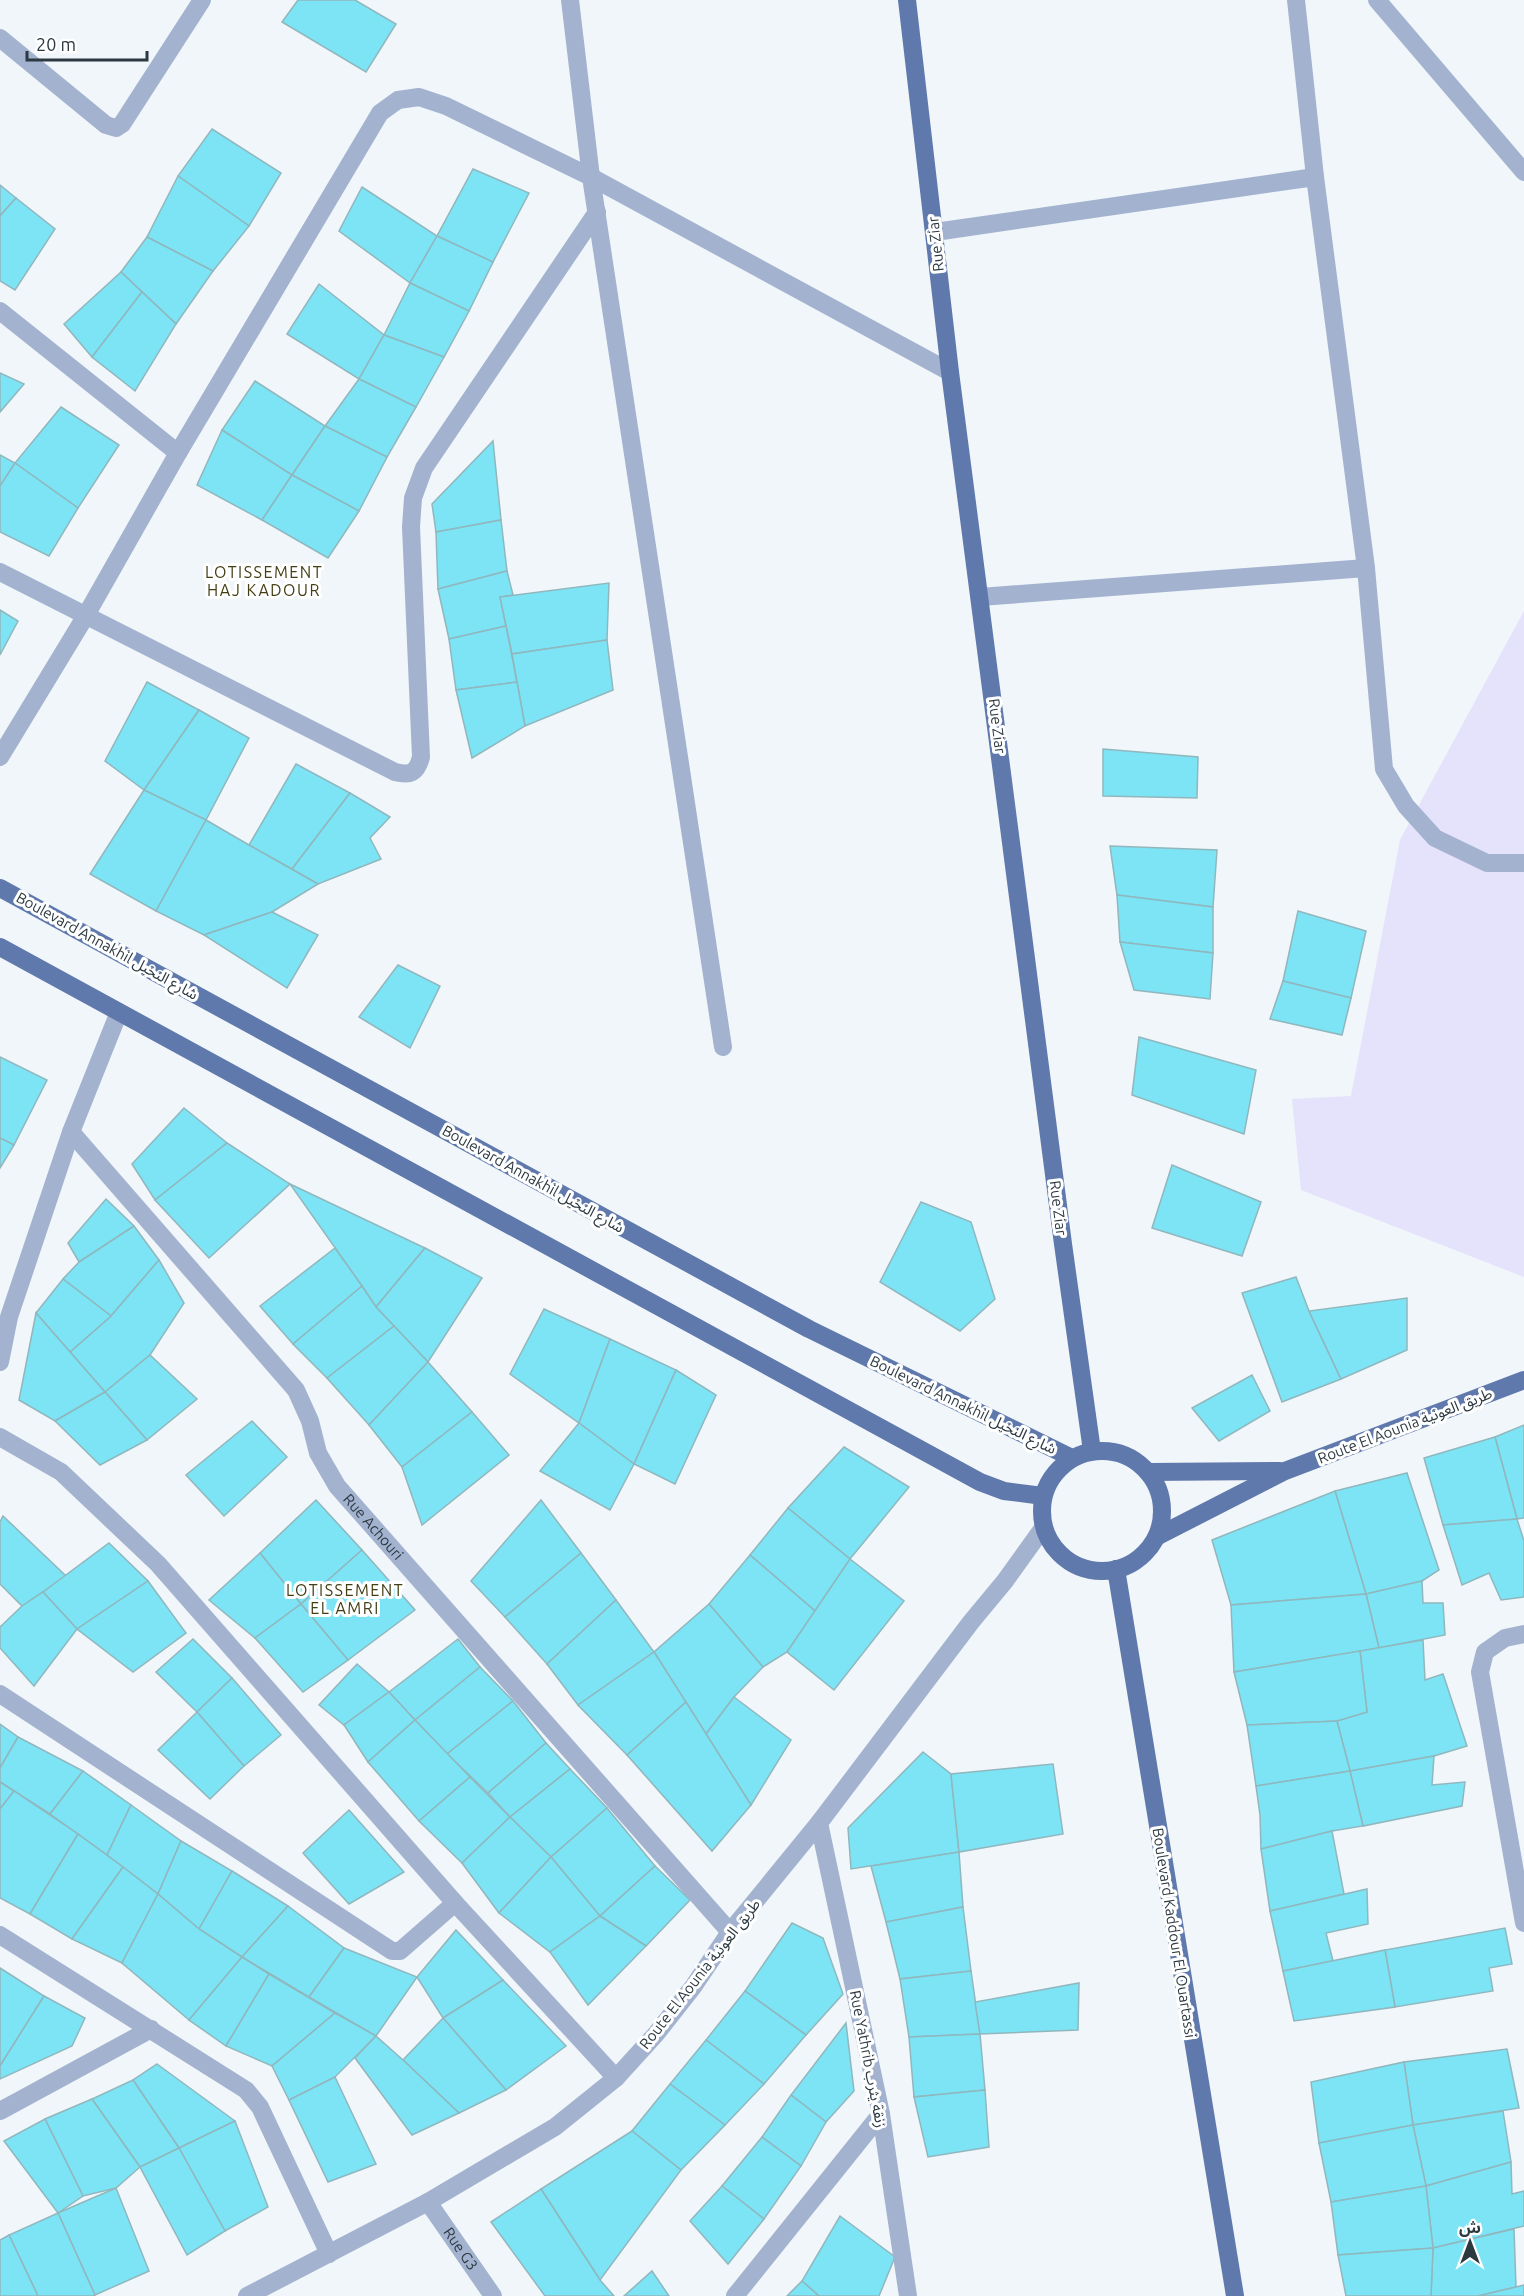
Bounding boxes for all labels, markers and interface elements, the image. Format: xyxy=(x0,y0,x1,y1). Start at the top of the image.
scale bar xyxy=(27,24,147,62)
text: 20 m xyxy=(36,34,76,54)
street label: Rue Ziar xyxy=(924,215,947,272)
district label: LOTISSEMENT HAJ KADOUR xyxy=(205,563,323,599)
street label: Rue Ziar xyxy=(986,697,1009,755)
street label: Boulevard Annakhil شارع النخيل xyxy=(11,888,201,1006)
street label: Boulevard Annakhil شارع النخيل xyxy=(437,1121,627,1239)
street label: Rue Ziar xyxy=(1047,1179,1070,1237)
street label: Boulevard Annakhil شارع النخيل xyxy=(866,1352,1059,1461)
street label: Route El Aounia طريق العونية xyxy=(1315,1384,1495,1469)
street label: Rue Achouri xyxy=(340,1490,407,1563)
district label: LOTISSEMENT EL AMRI xyxy=(286,1581,404,1617)
street label: Boulevard Kaddour El Ouartassi xyxy=(1149,1827,1200,2039)
street label: Route El Aounia طريق العونية xyxy=(636,1895,765,2053)
street label: Rue Yathrib زنقة يثرب xyxy=(846,1989,890,2129)
north arrow xyxy=(1440,2212,1500,2272)
text: ش xyxy=(1459,2218,1481,2237)
street label: Rue G3 xyxy=(440,2224,481,2273)

